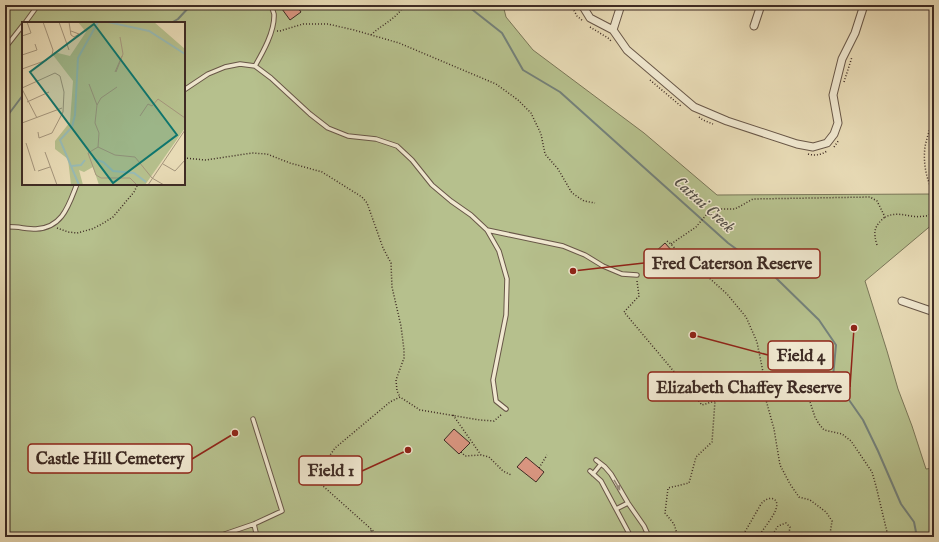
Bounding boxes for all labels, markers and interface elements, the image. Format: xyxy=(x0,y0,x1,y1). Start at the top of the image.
inset map xyxy=(22,22,185,185)
water label: Cattai Creek xyxy=(669,172,739,238)
callout: Fred Caterson Reserve xyxy=(644,249,820,278)
text: Fred Caterson Reserve xyxy=(652,254,812,275)
callout: Field 4 xyxy=(768,341,833,370)
text: Field 4 xyxy=(777,346,826,367)
callout: Elizabeth Chaffey Reserve xyxy=(648,372,850,401)
text: Elizabeth Chaffey Reserve xyxy=(656,378,842,399)
callout: Castle Hill Cemetery xyxy=(28,444,192,473)
text: Castle Hill Cemetery xyxy=(36,449,185,470)
callout: Field 1 xyxy=(299,456,362,485)
text: Field 1 xyxy=(308,461,354,482)
one-way arrow xyxy=(614,479,621,490)

